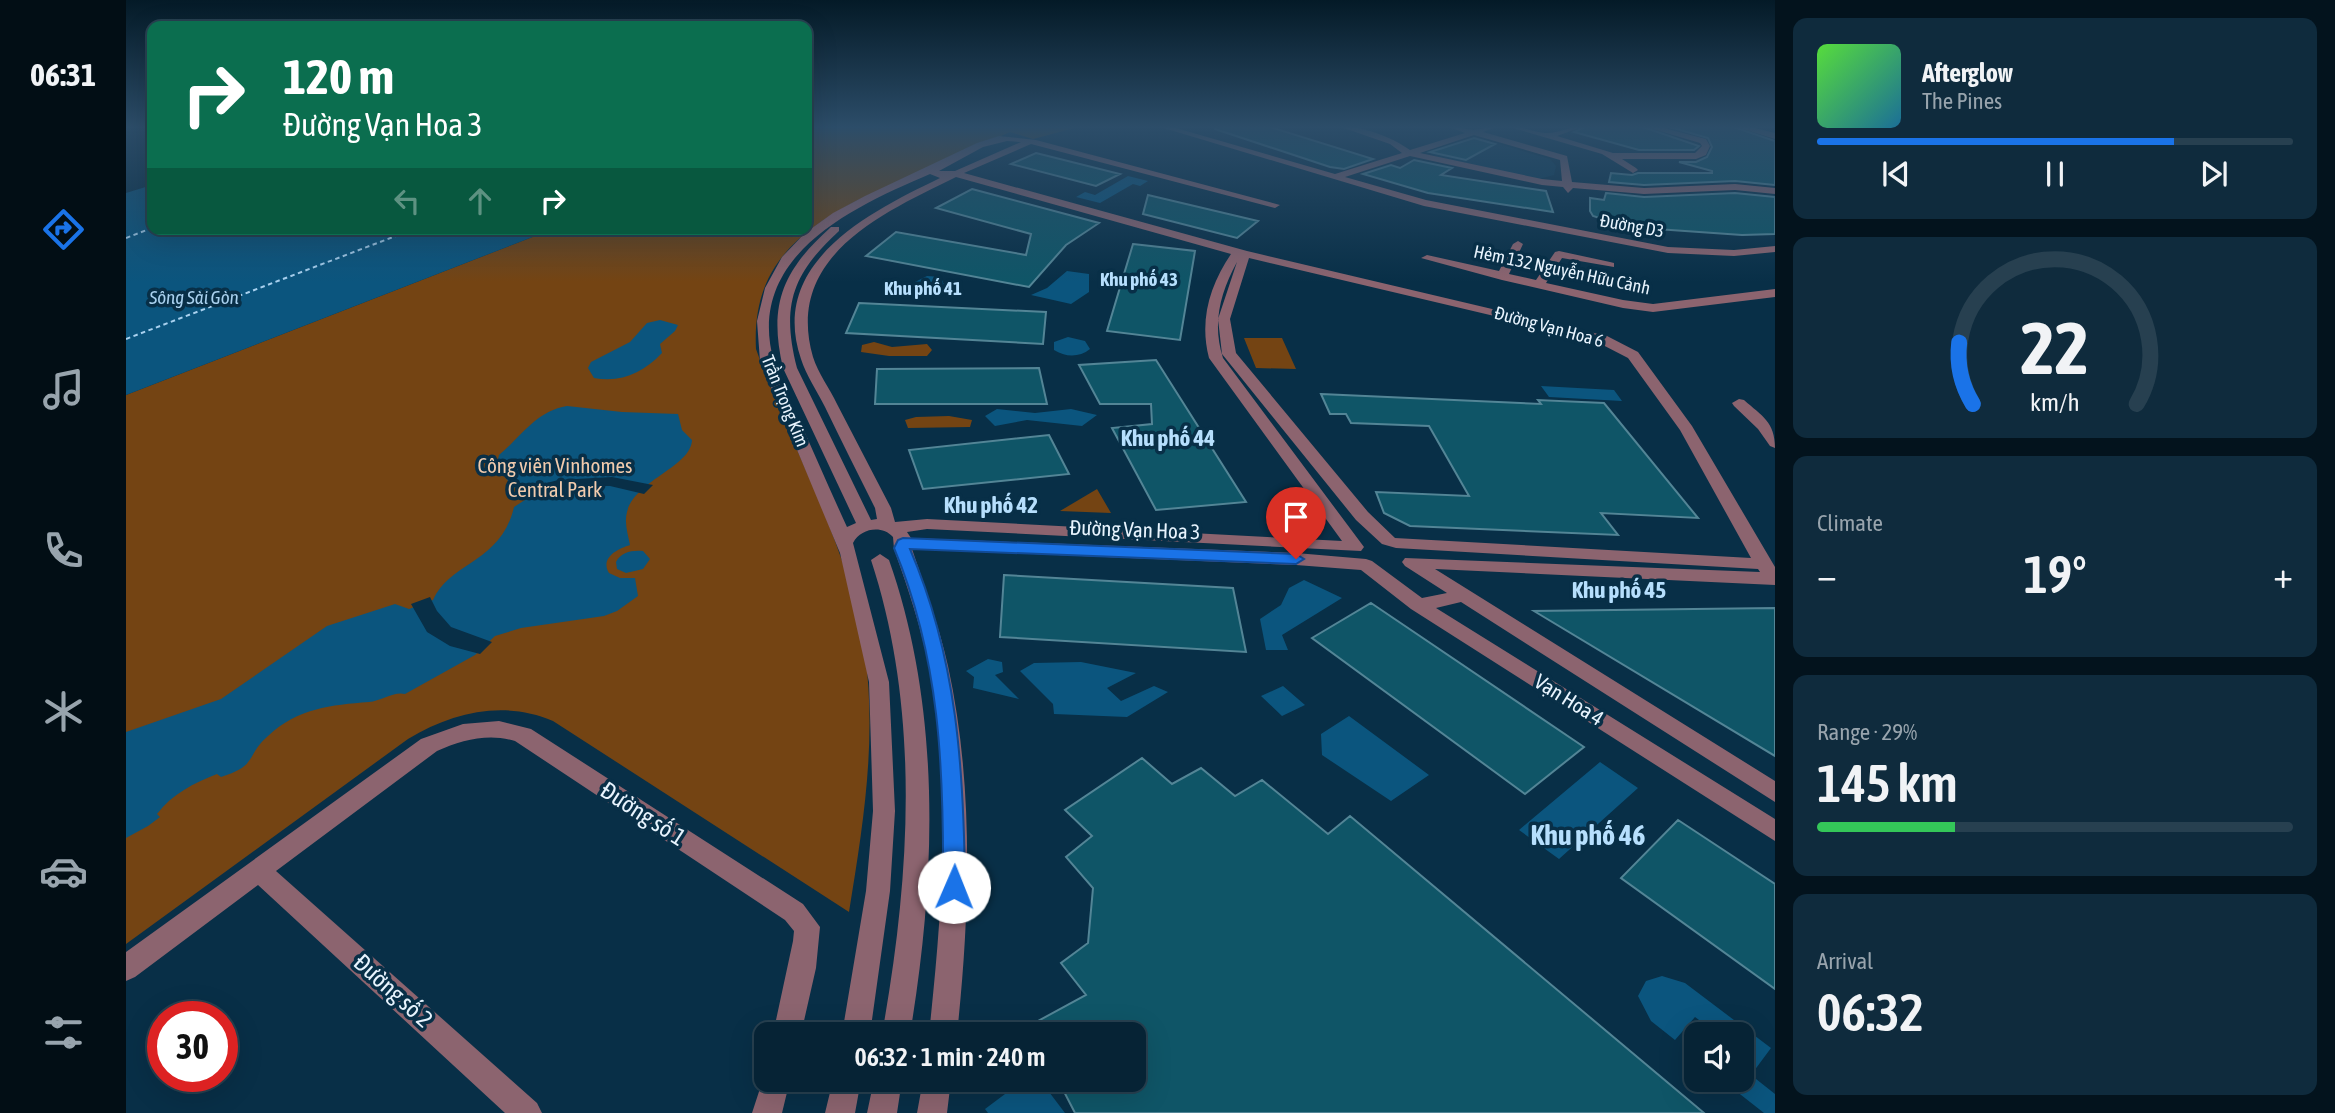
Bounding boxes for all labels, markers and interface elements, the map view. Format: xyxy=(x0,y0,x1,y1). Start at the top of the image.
text: 120 m xyxy=(283,48,394,104)
icon: right xyxy=(168,49,259,140)
text: 06:31 xyxy=(30,56,96,93)
text: Afterglow xyxy=(1922,58,2013,88)
text: The Pines xyxy=(1922,88,2002,114)
text: Đường Vạn Hoa 3 xyxy=(283,106,483,143)
icon: previous xyxy=(1877,155,1915,193)
icon: pause xyxy=(2036,155,2074,193)
icon: next xyxy=(2195,155,2233,193)
icon: left xyxy=(388,182,426,220)
icon: ahead xyxy=(461,182,499,220)
icon: right xyxy=(534,182,572,220)
icon: directions xyxy=(39,205,88,254)
street label: Đường D3 xyxy=(1598,210,1666,241)
street label: Hẻm 132 Nguyễn Hữu Cảnh xyxy=(1472,241,1652,298)
district label: Khu phố 43 xyxy=(1100,268,1178,290)
district label: Khu phố 41 xyxy=(884,277,962,299)
water label: Sông Sài Gòn xyxy=(148,286,239,308)
street label: Đường Vạn Hoa 6 xyxy=(1492,302,1606,351)
text: 22 xyxy=(2021,306,2089,389)
street label: Trần Trọng Kim xyxy=(758,352,814,450)
icon: music xyxy=(39,365,88,414)
text: km/h xyxy=(2030,387,2080,415)
district label: Khu phố 44 xyxy=(1121,425,1215,451)
park label: Công viên Vinhomes Central Park xyxy=(478,453,632,501)
pin xyxy=(1266,487,1326,559)
district label: Khu phố 42 xyxy=(944,492,1038,518)
icon: arrive xyxy=(1277,498,1315,536)
text: Climate xyxy=(1817,510,1883,536)
street label: Đường Vạn Hoa 3 xyxy=(1069,515,1201,543)
icon: phone xyxy=(39,526,88,575)
text: 19° xyxy=(2023,544,2087,604)
text: − xyxy=(1817,553,1837,596)
text: + xyxy=(2273,553,2293,596)
district label: Khu phố 45 xyxy=(1572,577,1666,603)
street label: Vạn Hoa 4 xyxy=(1530,669,1609,730)
icon: climate xyxy=(39,687,88,736)
text: Range · 29% xyxy=(1817,719,1917,745)
text: 145 km xyxy=(1817,753,1958,813)
street label: Đường số 1 xyxy=(596,776,691,851)
district label: Khu phố 46 xyxy=(1531,819,1645,851)
icon: car xyxy=(39,847,88,896)
position arrow xyxy=(917,850,991,924)
text: Arrival xyxy=(1817,948,1873,974)
street label: Đường số 2 xyxy=(349,949,438,1033)
text: 06:32 xyxy=(1817,982,1924,1042)
speed limit sign: 30 xyxy=(147,1001,238,1092)
icon: filters xyxy=(39,1008,88,1057)
map controls xyxy=(1684,1022,1754,1092)
button: sound xyxy=(1684,1022,1754,1092)
text: 06:32 · 1 min · 240 m xyxy=(855,1042,1045,1072)

